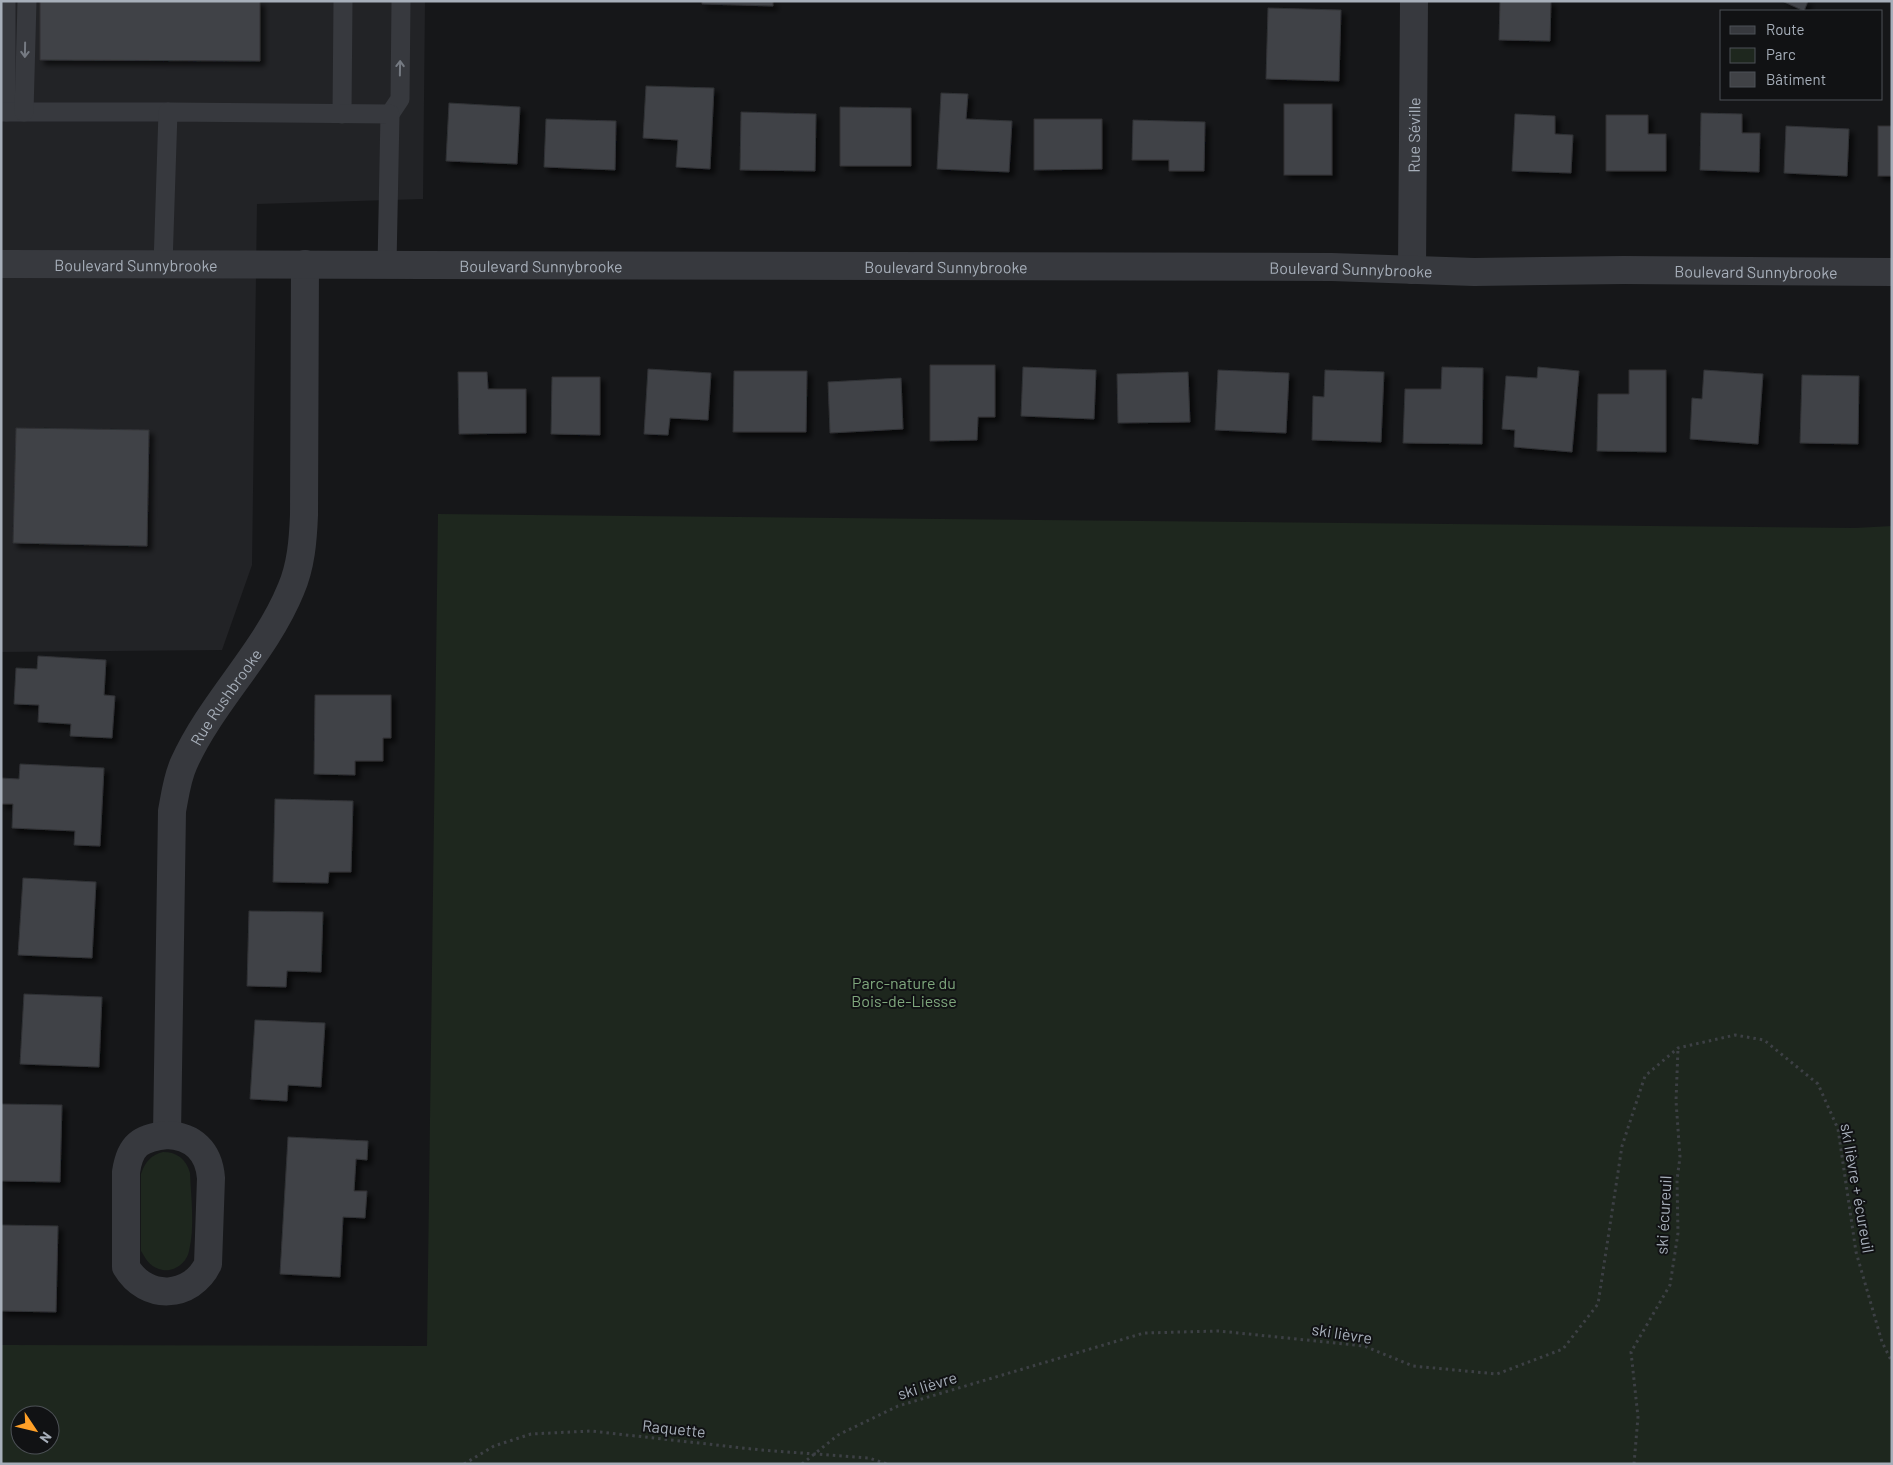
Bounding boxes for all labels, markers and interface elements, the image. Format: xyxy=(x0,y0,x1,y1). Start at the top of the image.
legend xyxy=(1720,10,1883,100)
text: Route xyxy=(1766,20,1805,38)
one-way arrow xyxy=(21,42,30,58)
text: Parc xyxy=(1766,45,1796,63)
one-way arrow xyxy=(395,60,405,76)
text: Bâtiment xyxy=(1766,70,1826,88)
street label: Rue Séville xyxy=(1403,97,1423,173)
street label: Boulevard Sunnybrooke xyxy=(54,255,218,274)
street label: Boulevard Sunnybrooke xyxy=(459,256,623,275)
street label: Boulevard Sunnybrooke xyxy=(864,256,1028,276)
street label: Boulevard Sunnybrooke xyxy=(1269,257,1433,280)
street label: Boulevard Sunnybrooke xyxy=(1674,261,1838,281)
street label: Rue Rushbrooke xyxy=(186,645,265,748)
park label: Parc-nature du Bois-de-Liesse xyxy=(851,973,957,1010)
street label: ski lièvre + écureuil xyxy=(1837,1122,1879,1254)
street label: ski écureuil xyxy=(1651,1175,1675,1255)
street label: ski lièvre xyxy=(1310,1319,1374,1347)
street label: ski lièvre xyxy=(895,1367,959,1403)
north arrow xyxy=(10,1405,60,1455)
street label: Raquette xyxy=(641,1415,707,1441)
text: N xyxy=(36,1429,56,1446)

